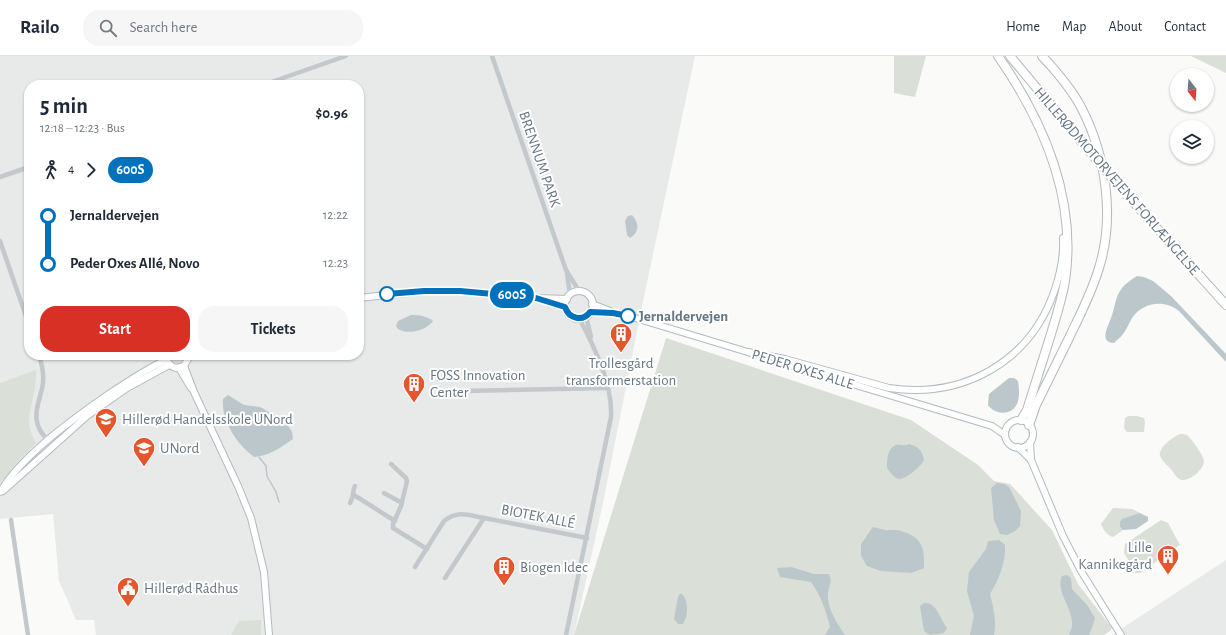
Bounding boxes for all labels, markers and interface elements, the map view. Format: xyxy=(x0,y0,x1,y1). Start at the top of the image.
search box xyxy=(83,10,363,46)
icon: search xyxy=(97,17,119,39)
text: Railo xyxy=(20,18,59,37)
text: Search here xyxy=(129,20,197,35)
text: Home xyxy=(1006,20,1040,34)
text: Map xyxy=(1062,20,1086,34)
text: About xyxy=(1108,20,1142,34)
text: Contact xyxy=(1164,20,1206,34)
north arrow xyxy=(1170,68,1214,112)
map controls xyxy=(1170,68,1214,164)
street label: HILLERØDMOTORVEJENS FORLÆNGELSE xyxy=(1031,85,1202,278)
text: 5 min xyxy=(40,95,88,117)
text: $0.96 xyxy=(316,106,348,121)
street label: BRENNUM PARK xyxy=(516,109,563,210)
button: layers xyxy=(1170,120,1214,164)
text: 12:18 – 12:23 · Bus xyxy=(40,122,125,135)
icon: walk xyxy=(40,159,62,181)
icon: forward xyxy=(80,159,102,181)
text: 4 xyxy=(68,163,74,176)
text: 600S xyxy=(116,163,145,177)
text: Jernaldervejen xyxy=(70,208,159,223)
text: 12:22 xyxy=(323,209,348,222)
text: Peder Oxes Allé, Novo xyxy=(70,256,200,271)
text: 12:23 xyxy=(323,257,348,270)
line badge: 600S xyxy=(484,282,540,308)
unlabelled marker xyxy=(379,286,395,302)
text: 600S xyxy=(498,288,526,302)
button: Start xyxy=(40,306,190,352)
button: Tickets xyxy=(198,306,348,352)
marker: Jernaldervejen xyxy=(620,308,636,324)
place label: Jernaldervejen xyxy=(639,309,728,324)
building icon: Trollesgård transformerstation xyxy=(608,321,634,354)
street label: PEDER OXES ALLE xyxy=(750,347,856,392)
place label: Trollesgård transformerstation xyxy=(566,356,676,388)
place label: FOSS Innovation Center xyxy=(430,368,525,400)
building icon: FOSS Innovation Center xyxy=(401,371,427,404)
school or university icon: Hillerød Handelsskole UNord xyxy=(93,406,119,439)
place label: Hillerød Handelsskole UNord xyxy=(122,412,293,427)
school or university icon: UNord xyxy=(131,435,157,468)
place label: UNord xyxy=(160,441,199,456)
street label: BIOTEK ALLÉ xyxy=(500,500,576,531)
place label: Lille Kannikegård xyxy=(1078,540,1152,572)
building icon: Lille Kannikegård xyxy=(1155,543,1181,576)
building icon: Biogen Idec xyxy=(491,554,517,587)
place label: Biogen Idec xyxy=(520,560,588,575)
public building icon: Hillerød Rådhus xyxy=(115,575,141,608)
place label: Hillerød Rådhus xyxy=(144,581,238,596)

